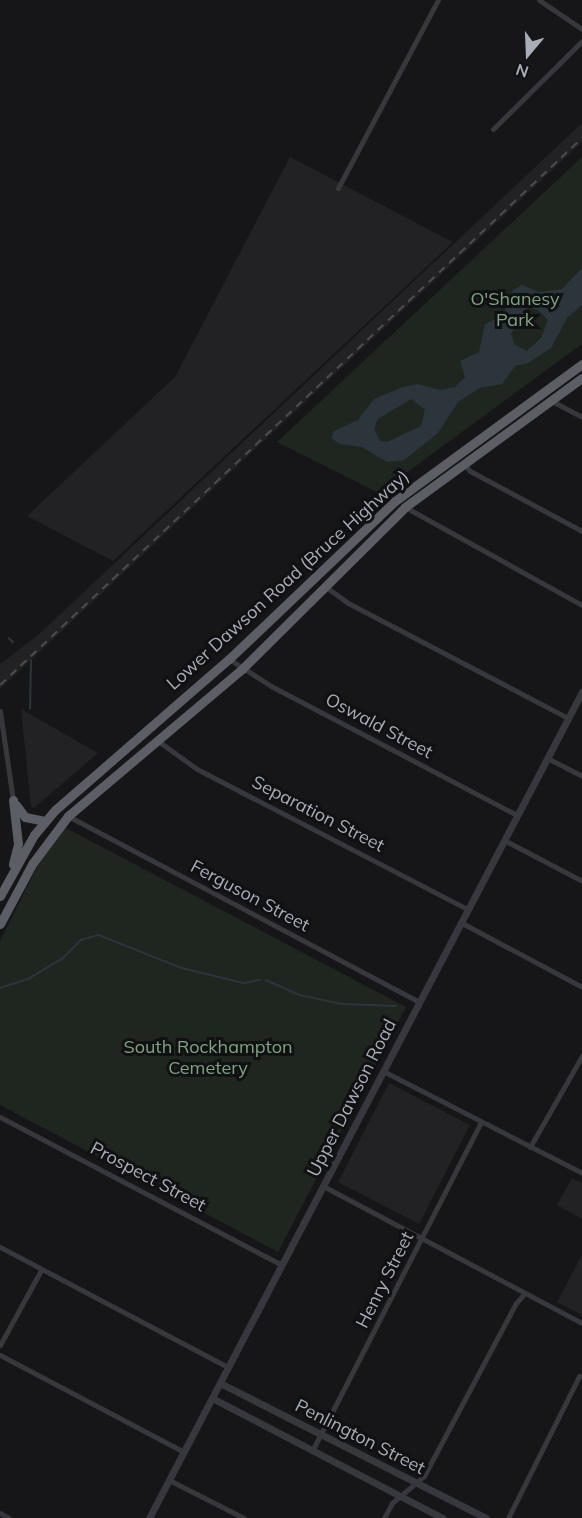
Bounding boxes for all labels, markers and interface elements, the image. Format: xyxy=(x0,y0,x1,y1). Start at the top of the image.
north arrow xyxy=(498,24,558,84)
text: N xyxy=(513,60,531,82)
park label: O'Shanesy Park xyxy=(470,289,560,332)
street label: Lower Dawson Road (Bruce Highway) xyxy=(163,466,413,694)
street label: Oswald Street xyxy=(322,689,436,763)
street label: Separation Street xyxy=(248,771,388,857)
street label: Ferguson Street xyxy=(187,856,313,936)
street label: Upper Dawson Road xyxy=(303,1016,401,1180)
park label: South Rockhampton Cemetery xyxy=(123,1037,293,1080)
street label: Prospect Street xyxy=(87,1138,209,1216)
street label: Henry Street xyxy=(351,1228,419,1332)
street label: Penlington Street xyxy=(291,1395,429,1479)

